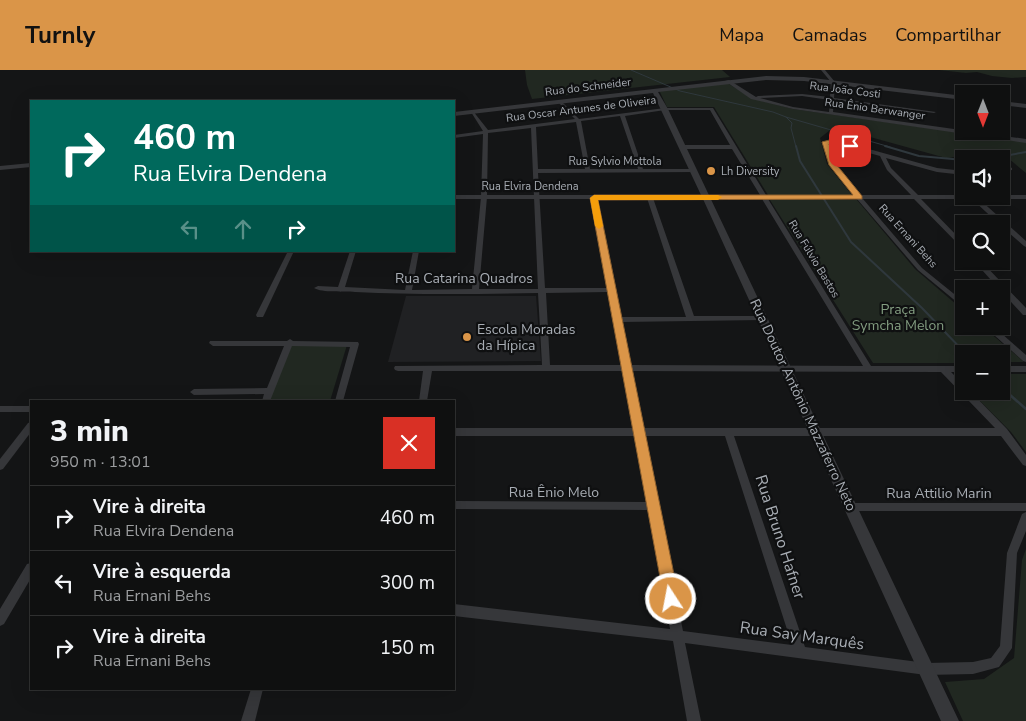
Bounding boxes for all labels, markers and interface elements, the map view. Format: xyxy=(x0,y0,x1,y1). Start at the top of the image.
text: Turnly xyxy=(25,19,95,51)
text: Mapa xyxy=(719,23,764,47)
text: Camadas xyxy=(792,23,867,47)
text: Compartilhar xyxy=(895,23,1001,47)
street label: Rua do Schneider xyxy=(544,74,632,100)
street label: Rua João Costi xyxy=(809,78,881,102)
north arrow xyxy=(955,85,1010,140)
map controls xyxy=(955,85,1010,400)
street label: Rua Oscar Antunes de Oliveira xyxy=(505,92,657,126)
street label: Rua Ênio Berwanger xyxy=(824,94,926,123)
text: 460 m xyxy=(133,114,236,161)
icon: right xyxy=(50,120,115,185)
pin xyxy=(829,125,871,167)
icon: arrive xyxy=(836,132,864,160)
button: sound xyxy=(955,150,1010,205)
street label: Rua Sylvio Mottola xyxy=(569,154,662,169)
text: Rua Elvira Dendena xyxy=(133,159,327,189)
place label: Lh Diversity xyxy=(721,164,780,179)
marker: Lh Diversity xyxy=(705,165,717,177)
street label: Rua Elvira Dendena xyxy=(481,179,579,194)
street label: Rua Ernani Behs xyxy=(875,201,941,271)
icon: left xyxy=(176,215,204,243)
icon: ahead xyxy=(229,215,257,243)
icon: right xyxy=(282,215,310,243)
button: search xyxy=(955,215,1010,270)
street label: Rua Fúlvio Bastos xyxy=(785,217,843,301)
street label: Rua Catarina Quadros xyxy=(395,269,533,288)
button: + xyxy=(955,280,1010,335)
street label: Rua Doutor Antônio Mazzaferro Neto xyxy=(745,296,861,514)
park label: Praça Symcha Melon xyxy=(852,300,944,335)
place label: Escola Moradas da Hípica xyxy=(477,320,576,355)
marker: Escola Moradas da Hípica xyxy=(461,331,473,343)
button: − xyxy=(955,345,1010,400)
text: 3 min xyxy=(50,411,129,452)
button: close xyxy=(383,417,435,469)
text: 950 m · 13:01 xyxy=(50,451,151,473)
street label: Rua Bruno Hafner xyxy=(750,472,811,602)
street label: Rua Ênio Melo xyxy=(509,483,599,502)
street label: Rua Attilio Marin xyxy=(886,484,992,503)
text: Vire à direita xyxy=(93,494,206,520)
icon: right xyxy=(50,504,78,532)
text: 460 m xyxy=(380,505,435,531)
text: Rua Elvira Dendena xyxy=(93,520,234,542)
text: Vire à esquerda xyxy=(93,559,231,585)
icon: left xyxy=(50,569,78,597)
text: 300 m xyxy=(380,570,435,596)
position arrow xyxy=(644,572,696,624)
text: Rua Ernani Behs xyxy=(93,585,211,607)
street label: Rua Say Marquês xyxy=(738,616,866,656)
text: Vire à direita xyxy=(93,624,206,650)
icon: right xyxy=(50,634,78,662)
text: 150 m xyxy=(380,635,435,661)
text: Rua Ernani Behs xyxy=(93,650,211,672)

